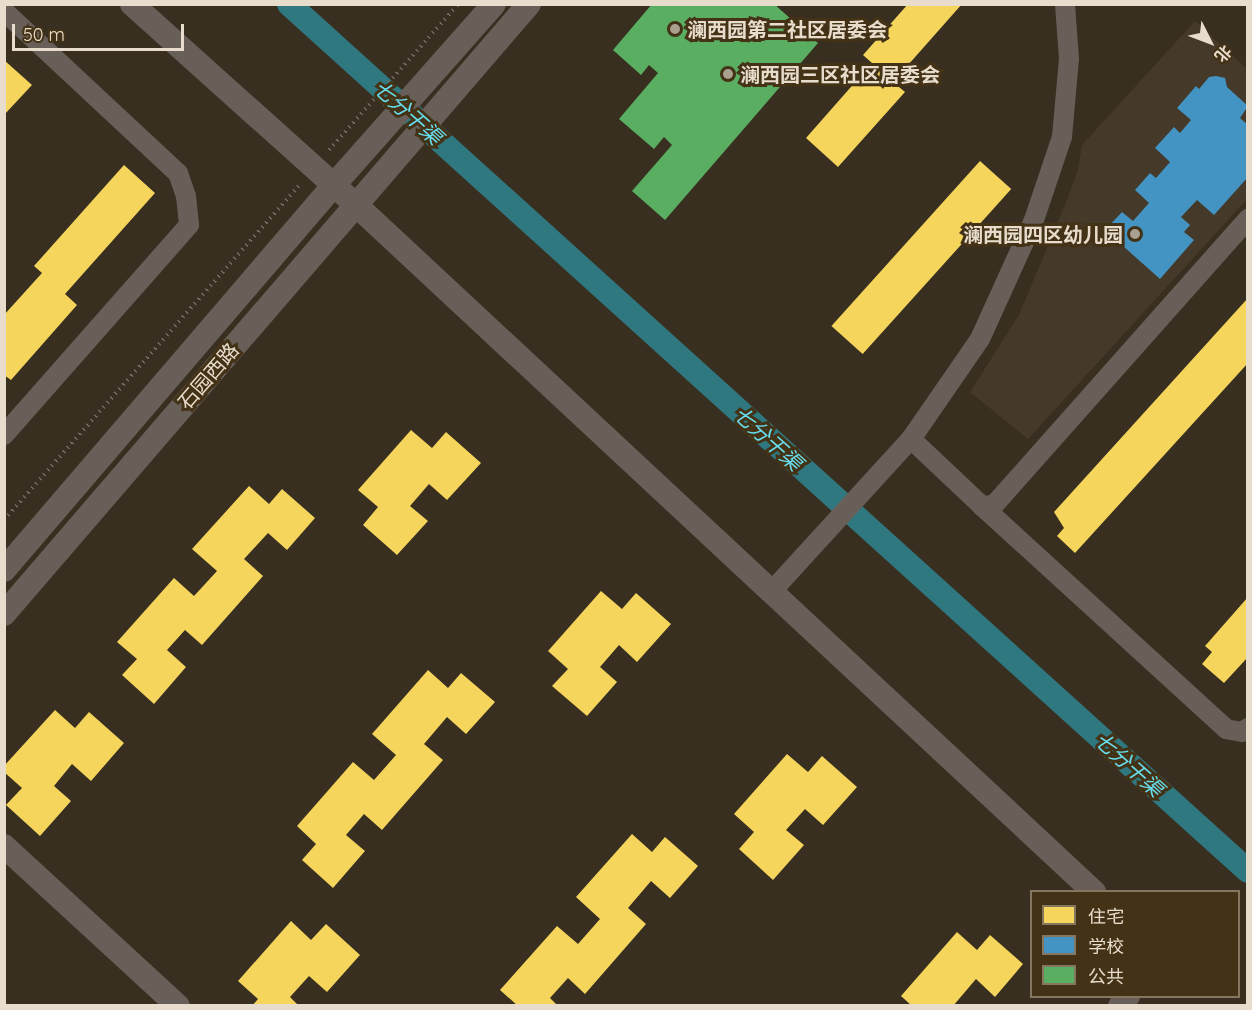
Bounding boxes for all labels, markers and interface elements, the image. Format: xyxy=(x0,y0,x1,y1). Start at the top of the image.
scale bar xyxy=(15,12,188,50)
north arrow xyxy=(1180,12,1240,72)
place label: 澜西园第二社区居委会 xyxy=(687,17,887,41)
marker: 澜西园第二社区居委会 xyxy=(668,22,682,36)
text: 50 m xyxy=(23,23,65,46)
text: 北 xyxy=(1211,41,1236,67)
place label: 澜西园三区社区居委会 xyxy=(740,62,940,86)
marker: 澜西园三区社区居委会 xyxy=(721,67,735,81)
water label: 七分干渠 xyxy=(368,75,448,149)
place label: 澜西园四区幼儿园 xyxy=(963,222,1123,246)
marker: 澜西园四区幼儿园 xyxy=(1128,227,1142,241)
street label: 石园西路 xyxy=(173,338,243,414)
water label: 七分干渠 xyxy=(728,401,808,475)
water label: 七分干渠 xyxy=(1089,727,1169,801)
legend xyxy=(1030,890,1240,998)
text: 住宅 xyxy=(1088,905,1124,928)
text: 学校 xyxy=(1088,935,1124,958)
text: 公共 xyxy=(1088,965,1124,988)

